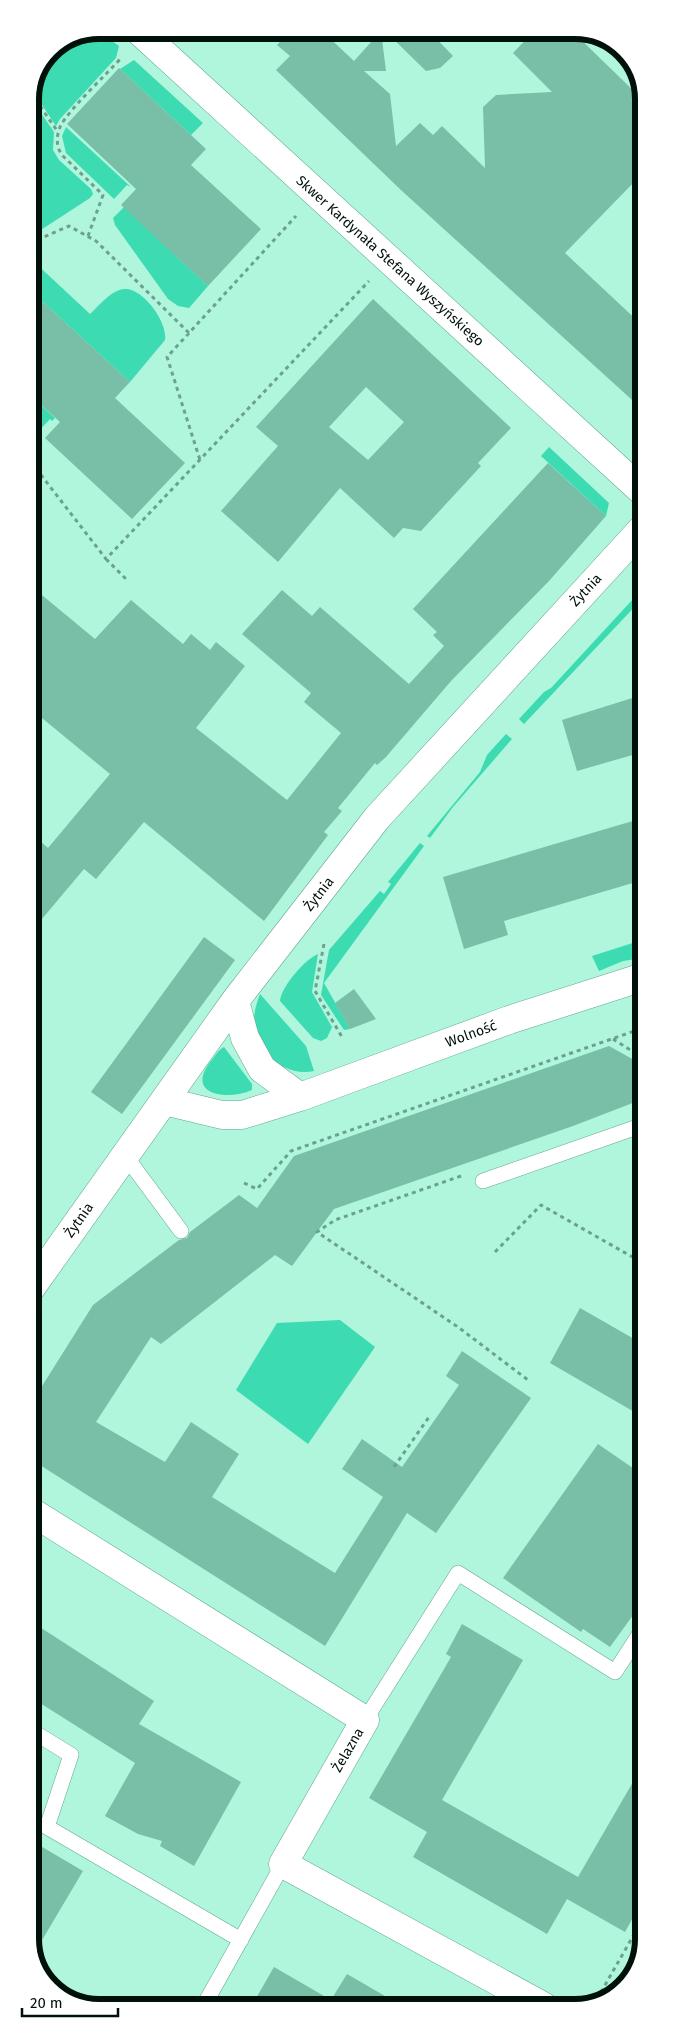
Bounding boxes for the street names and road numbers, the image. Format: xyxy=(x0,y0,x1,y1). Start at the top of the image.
street label: Skwer Kardynała Stefana Wyszyńskiego xyxy=(293,172,487,350)
street label: Żytnia xyxy=(566,569,605,610)
street label: Żytnia xyxy=(300,873,338,915)
street label: Wolność xyxy=(443,1017,499,1051)
street label: Żytnia xyxy=(60,1199,97,1241)
street label: Żelazna xyxy=(328,1724,367,1775)

